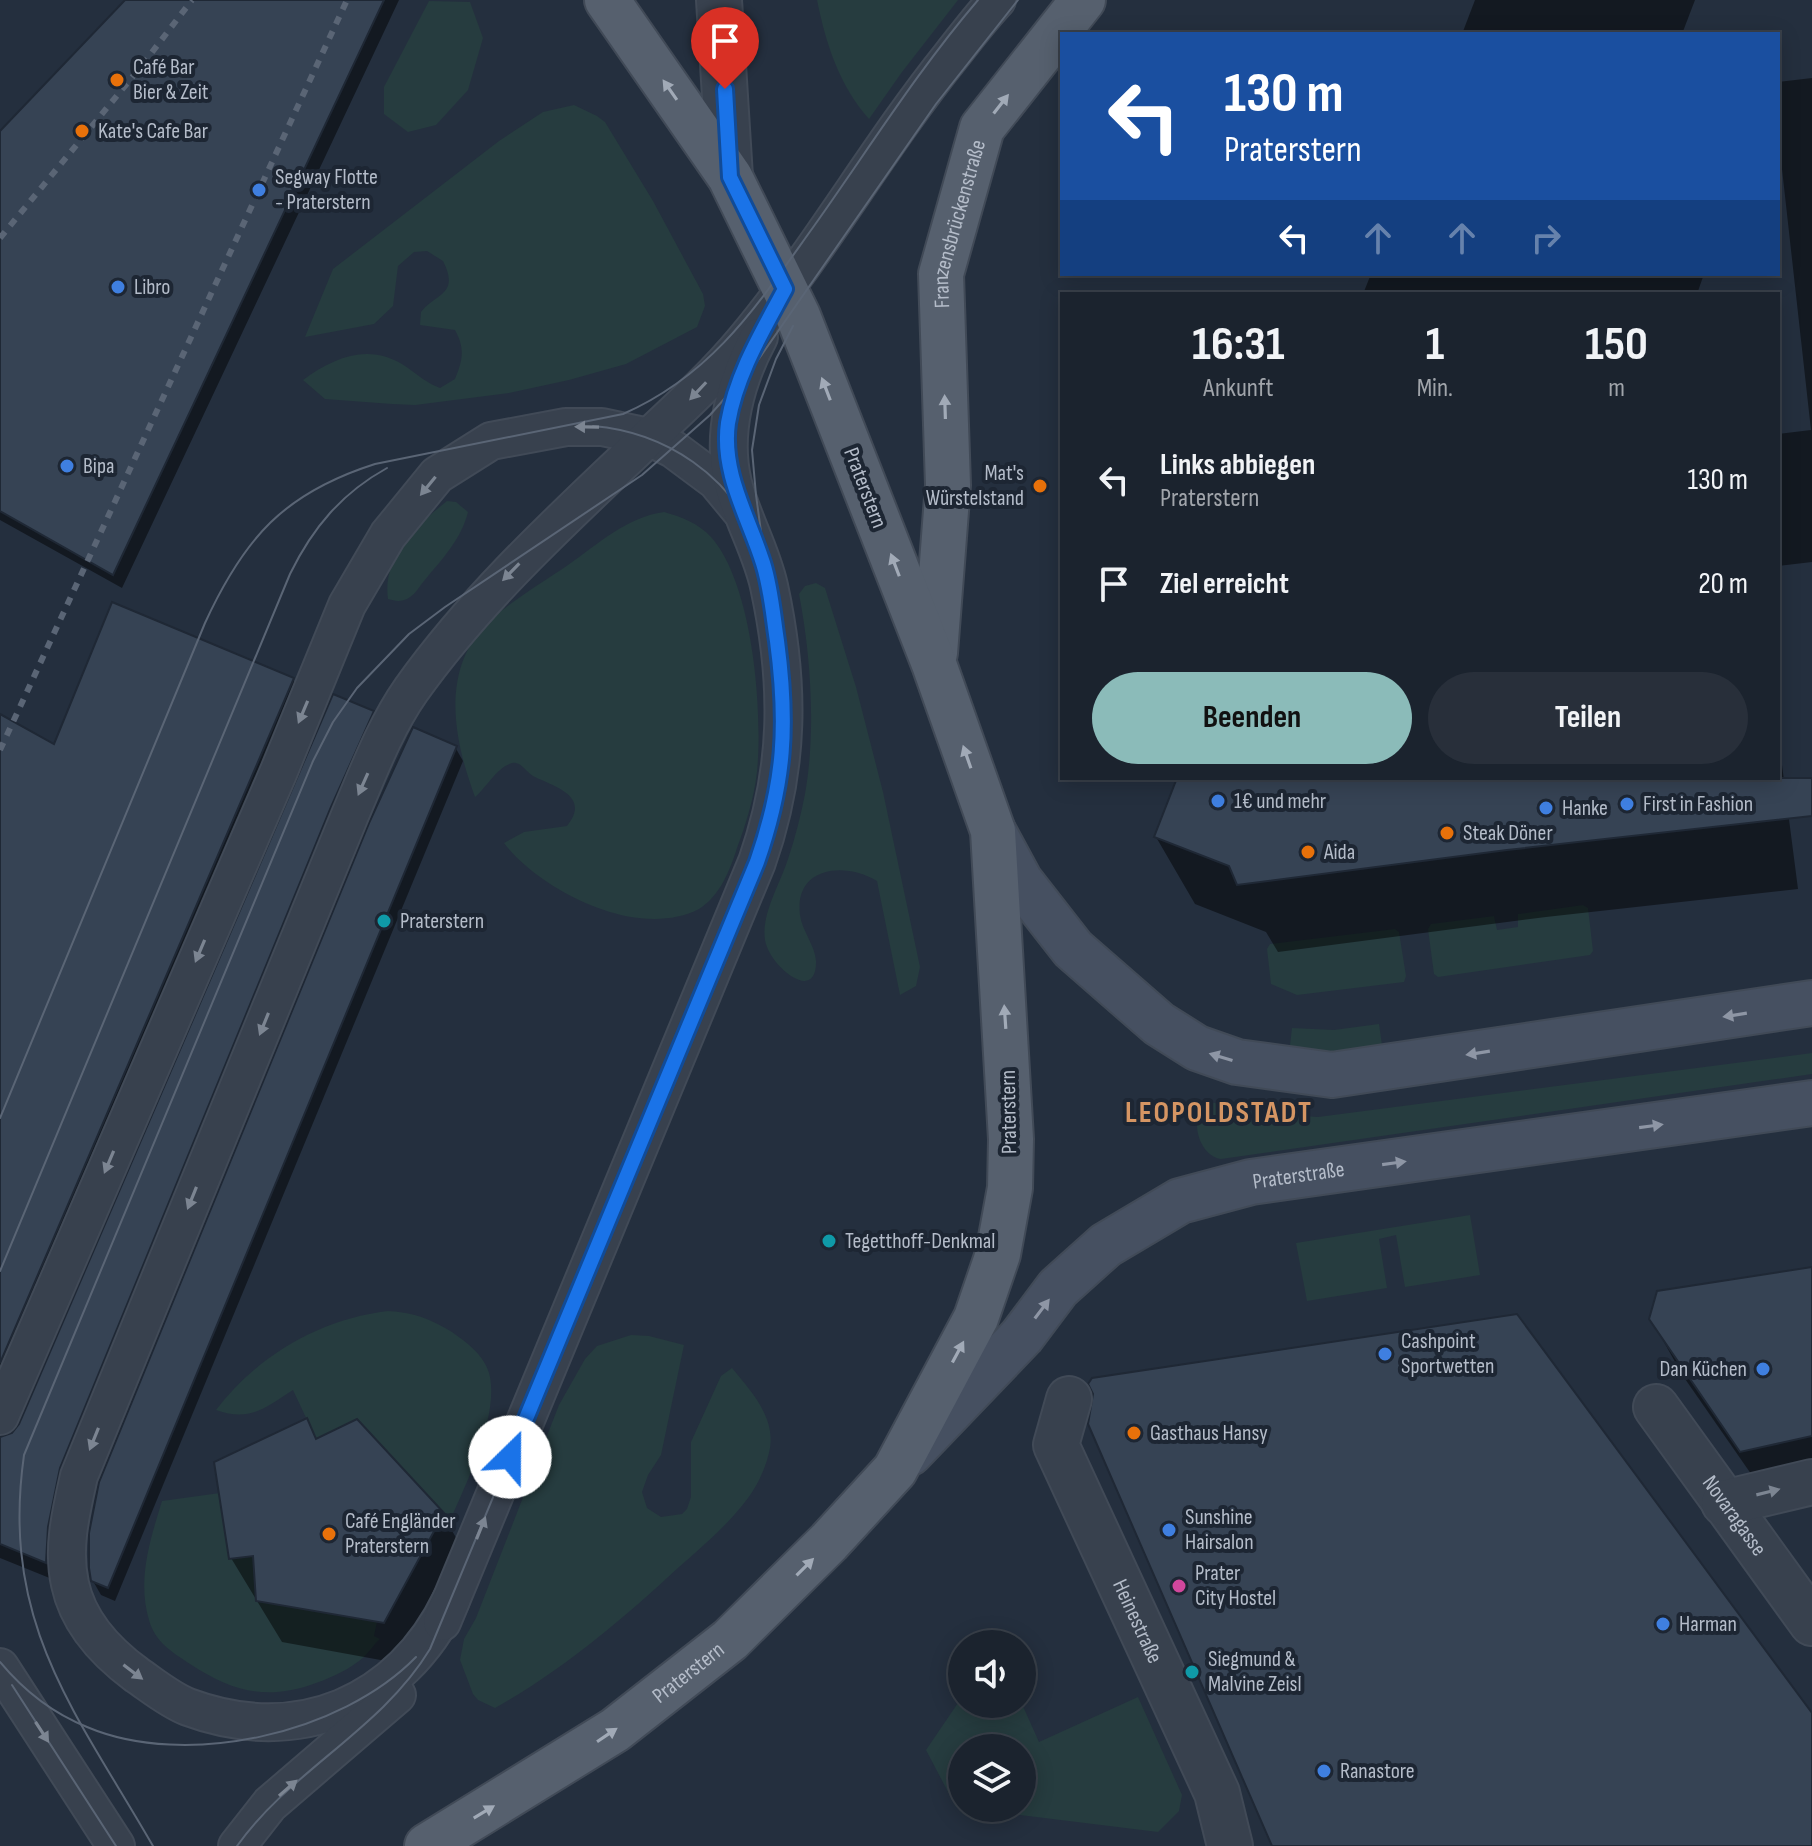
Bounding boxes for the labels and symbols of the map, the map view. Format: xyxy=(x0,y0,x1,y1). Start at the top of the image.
pin xyxy=(691,7,759,89)
place label: Café Bar Bier & Zeit xyxy=(133,54,209,106)
marker: Café Bar Bier & Zeit xyxy=(108,71,126,89)
one-way arrow xyxy=(663,80,678,101)
one-way arrow xyxy=(993,94,1009,114)
place label: Kate's Cafe Bar xyxy=(98,118,208,145)
marker: Kate's Cafe Bar xyxy=(73,122,91,140)
street label: Franzensbrückenstraße xyxy=(927,137,992,309)
place label: Segway Flotte - Praterstern xyxy=(275,164,378,216)
marker: Segway Flotte - Praterstern xyxy=(250,181,268,199)
place label: Libro xyxy=(134,274,170,301)
marker: Libro xyxy=(109,278,127,296)
one-way arrow xyxy=(819,377,832,401)
one-way arrow xyxy=(689,381,707,400)
one-way arrow xyxy=(939,394,952,419)
one-way arrow xyxy=(574,420,599,433)
street label: Praterstern xyxy=(837,444,893,532)
place label: Bipa xyxy=(83,453,114,480)
marker: Bipa xyxy=(58,457,76,475)
place label: Mat's Würstelstand xyxy=(926,460,1024,512)
one-way arrow xyxy=(420,476,437,496)
marker: Mat's Würstelstand xyxy=(1031,477,1049,495)
one-way arrow xyxy=(888,553,901,577)
one-way arrow xyxy=(502,562,521,581)
one-way arrow xyxy=(297,700,310,724)
one-way arrow xyxy=(960,745,973,769)
one-way arrow xyxy=(357,772,370,795)
place label: 1€ und mehr xyxy=(1234,788,1326,815)
place label: First in Fashion xyxy=(1643,791,1753,818)
marker: 1€ und mehr xyxy=(1209,792,1227,810)
place label: Hanke xyxy=(1562,795,1608,822)
marker: First in Fashion xyxy=(1618,795,1636,813)
marker: Hanke xyxy=(1537,799,1555,817)
place label: Steak Döner xyxy=(1463,820,1553,847)
marker: Steak Döner xyxy=(1438,824,1456,842)
place label: Aida xyxy=(1323,839,1355,866)
marker: Aida xyxy=(1299,843,1317,861)
place label: Praterstern xyxy=(400,908,484,935)
marker: Praterstern xyxy=(375,912,393,930)
one-way arrow xyxy=(194,939,207,963)
one-way arrow xyxy=(998,1004,1011,1029)
one-way arrow xyxy=(1722,1009,1747,1022)
one-way arrow xyxy=(257,1012,270,1036)
one-way arrow xyxy=(1465,1047,1490,1060)
one-way arrow xyxy=(1209,1050,1233,1063)
street label: Praterstern xyxy=(995,1070,1023,1154)
district label: LEOPOLDSTADT xyxy=(1125,1095,1313,1131)
one-way arrow xyxy=(1639,1119,1664,1132)
one-way arrow xyxy=(103,1150,116,1174)
street label: Praterstraße xyxy=(1251,1156,1346,1195)
one-way arrow xyxy=(1382,1156,1407,1169)
one-way arrow xyxy=(186,1186,199,1210)
place label: Tegetthoff-Denkmal xyxy=(845,1228,995,1255)
marker: Tegetthoff-Denkmal xyxy=(820,1232,838,1250)
one-way arrow xyxy=(1033,1299,1049,1319)
place label: Cashpoint Sportwetten xyxy=(1401,1328,1494,1380)
one-way arrow xyxy=(951,1340,965,1363)
marker: Cashpoint Sportwetten xyxy=(1376,1345,1394,1363)
place label: Dan Küchen xyxy=(1660,1356,1747,1383)
marker: Dan Küchen xyxy=(1754,1360,1772,1378)
position arrow xyxy=(468,1415,552,1499)
place label: Gasthaus Hansy xyxy=(1150,1420,1268,1447)
marker: Gasthaus Hansy xyxy=(1125,1424,1143,1442)
one-way arrow xyxy=(87,1427,100,1451)
street label: Novaragasse xyxy=(1696,1470,1773,1561)
one-way arrow xyxy=(1756,1486,1781,1498)
place label: Sunshine Hairsalon xyxy=(1185,1504,1254,1556)
place label: Café Engländer Praterstern xyxy=(345,1508,456,1560)
one-way arrow xyxy=(475,1516,488,1540)
marker: Sunshine Hairsalon xyxy=(1160,1521,1178,1539)
marker: Café Engländer Praterstern xyxy=(320,1525,338,1543)
one-way arrow xyxy=(795,1558,814,1577)
place label: Prater City Hostel xyxy=(1195,1560,1276,1612)
street label: Heinestraße xyxy=(1106,1575,1169,1668)
marker: Prater City Hostel xyxy=(1170,1577,1188,1595)
place label: Harman xyxy=(1679,1611,1737,1638)
marker: Harman xyxy=(1654,1615,1672,1633)
street label: Praterstern xyxy=(647,1636,730,1709)
place label: Siegmund & Malvine Zeisl xyxy=(1208,1646,1302,1698)
one-way arrow xyxy=(123,1663,143,1679)
marker: Siegmund & Malvine Zeisl xyxy=(1183,1663,1201,1681)
one-way arrow xyxy=(35,1722,50,1743)
one-way arrow xyxy=(596,1727,617,1742)
place label: Ranastore xyxy=(1340,1758,1415,1785)
marker: Ranastore xyxy=(1315,1762,1333,1780)
one-way arrow xyxy=(278,1780,298,1797)
one-way arrow xyxy=(473,1805,495,1819)

